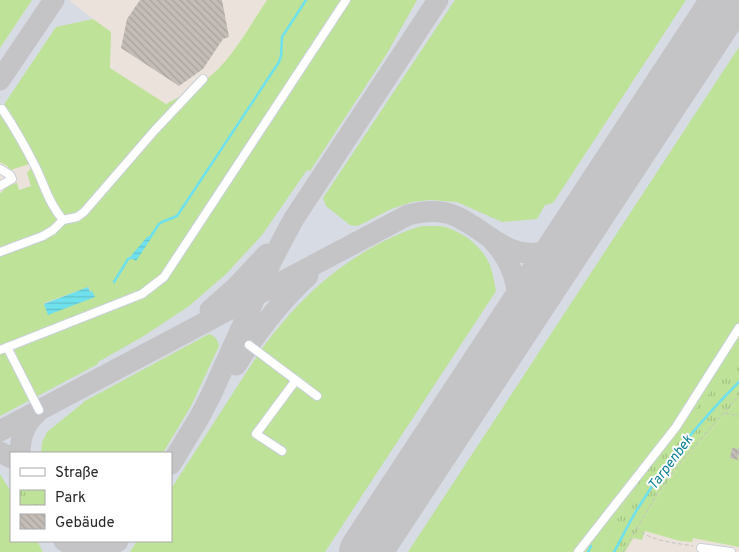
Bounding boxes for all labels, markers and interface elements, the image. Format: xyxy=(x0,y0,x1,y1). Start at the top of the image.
water label: Tarpenbek xyxy=(645,432,698,494)
legend xyxy=(10,452,172,542)
text: Straße xyxy=(55,464,99,483)
text: Park xyxy=(55,489,86,508)
text: Gebäude xyxy=(55,514,115,533)

